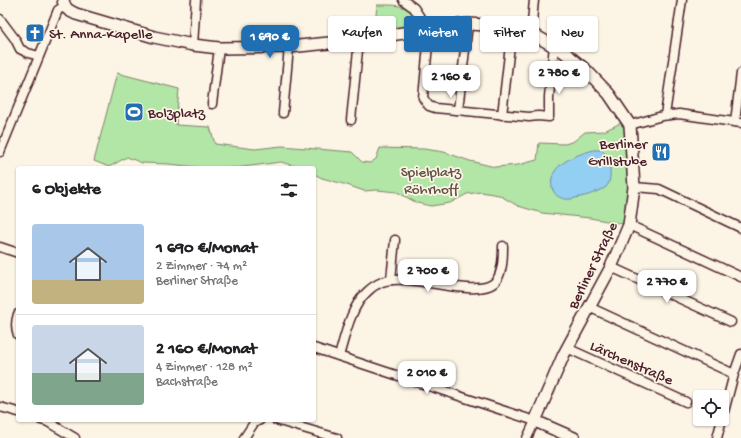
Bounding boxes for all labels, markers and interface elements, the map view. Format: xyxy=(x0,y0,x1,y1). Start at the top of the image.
chip: Kaufen xyxy=(328,16,396,52)
chip: Mieten xyxy=(404,16,472,52)
chip: Filter xyxy=(480,16,539,52)
chip: Neu xyxy=(547,16,598,52)
church icon: St. Anna-Kapelle xyxy=(24,22,46,44)
pin: 1 690 € xyxy=(233,25,307,59)
place label: St. Anna-Kapelle xyxy=(49,26,153,44)
text: 1 690 € xyxy=(250,30,290,45)
pin: 2 780 € xyxy=(522,61,596,95)
pin: 2 160 € xyxy=(414,65,488,99)
text: 2 780 € xyxy=(538,66,580,81)
text: 2 160 € xyxy=(431,70,471,85)
sports icon: Bolzplatz xyxy=(123,101,145,123)
place label: Bolzplatz xyxy=(147,105,206,123)
place label: Berliner Grillstube xyxy=(588,136,649,171)
restaurant icon: Berliner Grillstube xyxy=(650,141,672,163)
park label: Spielplatz Röhrhoff xyxy=(401,164,462,199)
icon: filters xyxy=(278,179,300,201)
text: 6 Objekte xyxy=(32,180,101,200)
street label: Berliner Straße xyxy=(565,219,623,313)
text: 1 690 €/Monat xyxy=(156,239,257,259)
icon: home xyxy=(64,240,112,288)
text: 2 Zimmer · 74 m² xyxy=(156,259,247,274)
pin: 2 700 € xyxy=(391,259,465,293)
text: 2 700 € xyxy=(407,264,449,279)
pin: 2 770 € xyxy=(630,270,704,304)
text: Berliner Straße xyxy=(156,274,238,289)
text: 2 770 € xyxy=(646,275,688,290)
street label: Lärchenstraße xyxy=(587,337,676,390)
text: 2 160 €/Monat xyxy=(156,340,257,360)
icon: home xyxy=(64,341,112,389)
text: 4 Zimmer · 128 m² xyxy=(156,360,253,375)
pin: 2 010 € xyxy=(390,361,464,395)
text: 2 010 € xyxy=(407,366,447,381)
text: Bachstraße xyxy=(156,375,218,390)
map controls xyxy=(693,390,729,426)
button: locate xyxy=(693,390,729,426)

